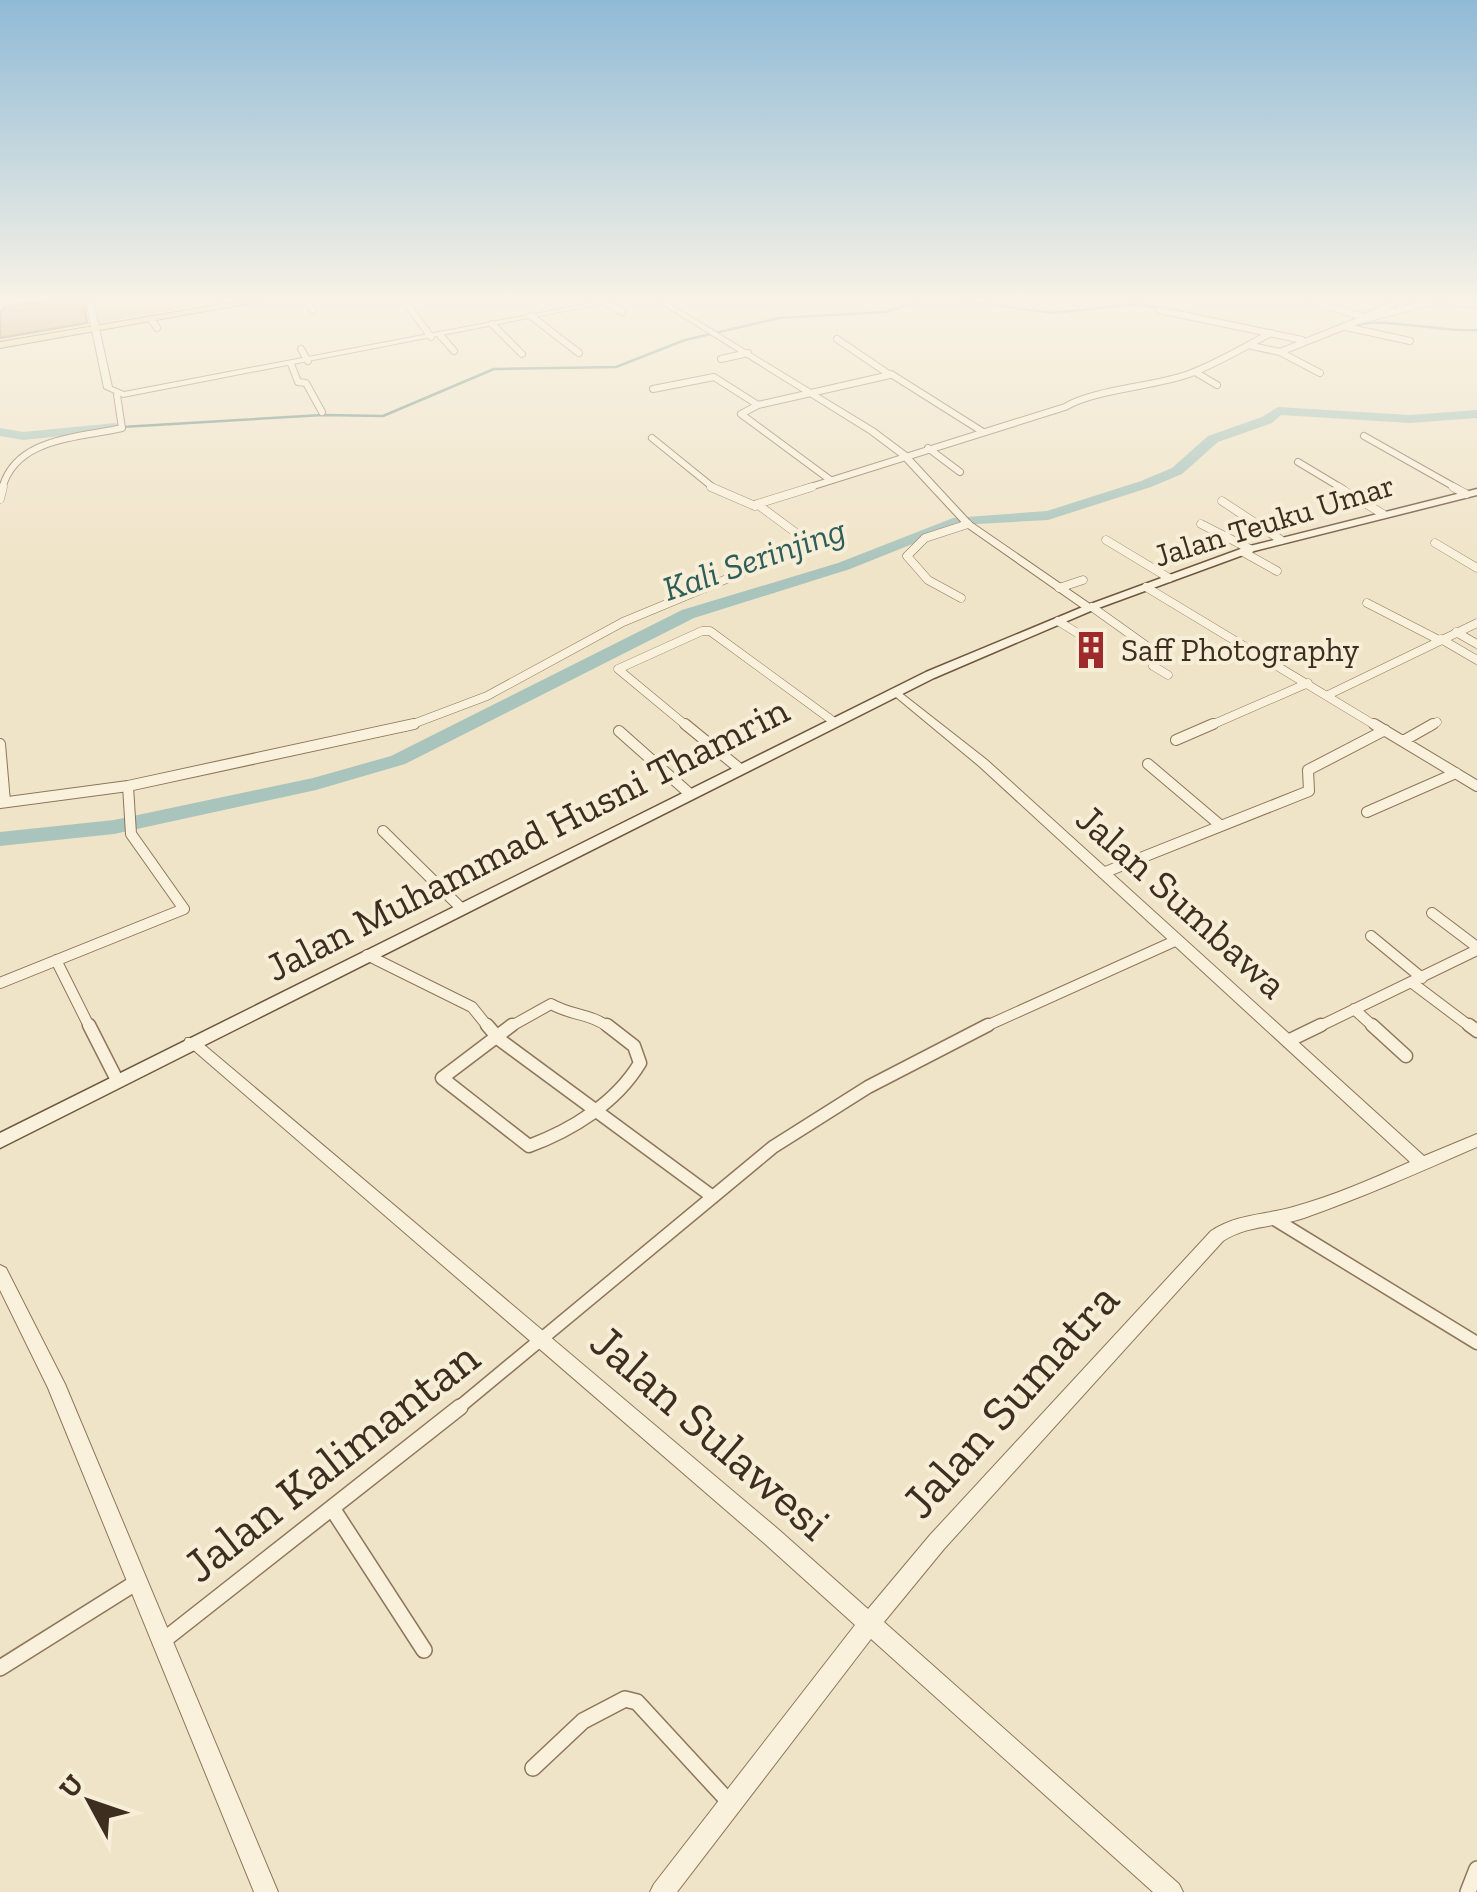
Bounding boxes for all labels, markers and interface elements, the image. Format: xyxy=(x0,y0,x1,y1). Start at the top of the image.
street label: Jalan Teuku Umar xyxy=(1149,465,1399,575)
water label: Kali Serinjing xyxy=(657,508,852,610)
building icon: Saff Photography xyxy=(1070,629,1112,671)
place label: Saff Photography xyxy=(1121,631,1360,669)
street label: Jalan Muhammad Husni Thamrin xyxy=(258,685,796,991)
street label: Jalan Sumbawa xyxy=(1067,794,1297,1008)
street label: Jalan Sumatra xyxy=(890,1271,1130,1529)
street label: Jalan Sulawesi xyxy=(579,1312,843,1552)
street label: Jalan Kalimantan xyxy=(172,1328,490,1594)
north arrow xyxy=(40,1752,140,1852)
text: U xyxy=(52,1768,90,1805)

